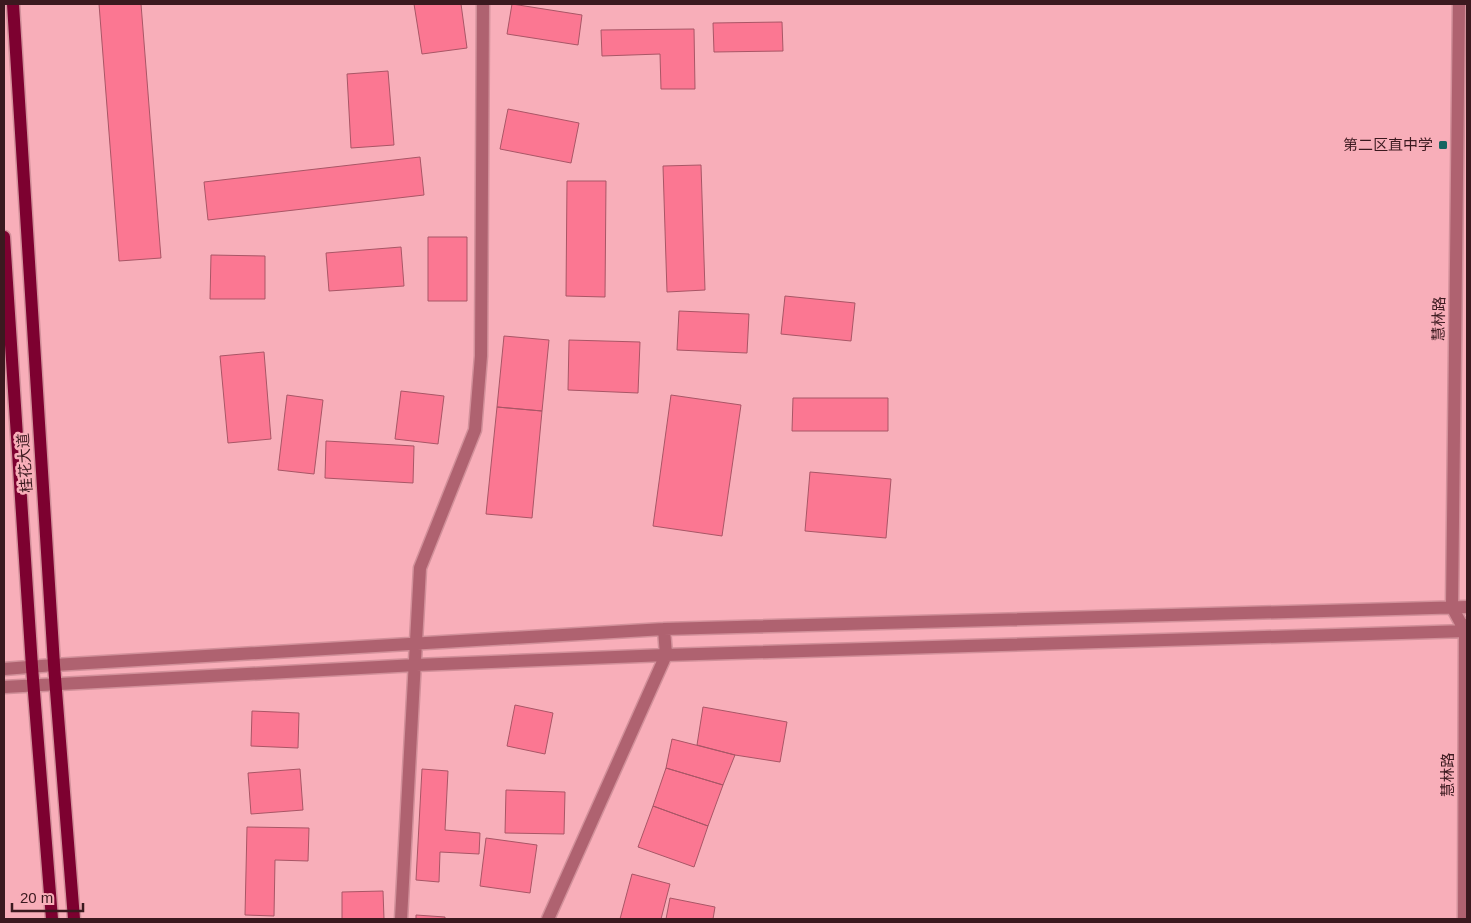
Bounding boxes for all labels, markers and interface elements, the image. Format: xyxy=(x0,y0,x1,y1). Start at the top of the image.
place label: 第二区直中学 xyxy=(1343,136,1433,153)
marker: 第二区直中学 xyxy=(1437,139,1449,151)
street label: 慧林路 xyxy=(1430,296,1447,342)
street label: 桂花大道 xyxy=(14,433,35,494)
street label: 慧林路 xyxy=(1439,752,1456,798)
scale bar xyxy=(12,880,84,912)
text: 20 m xyxy=(20,889,53,906)

